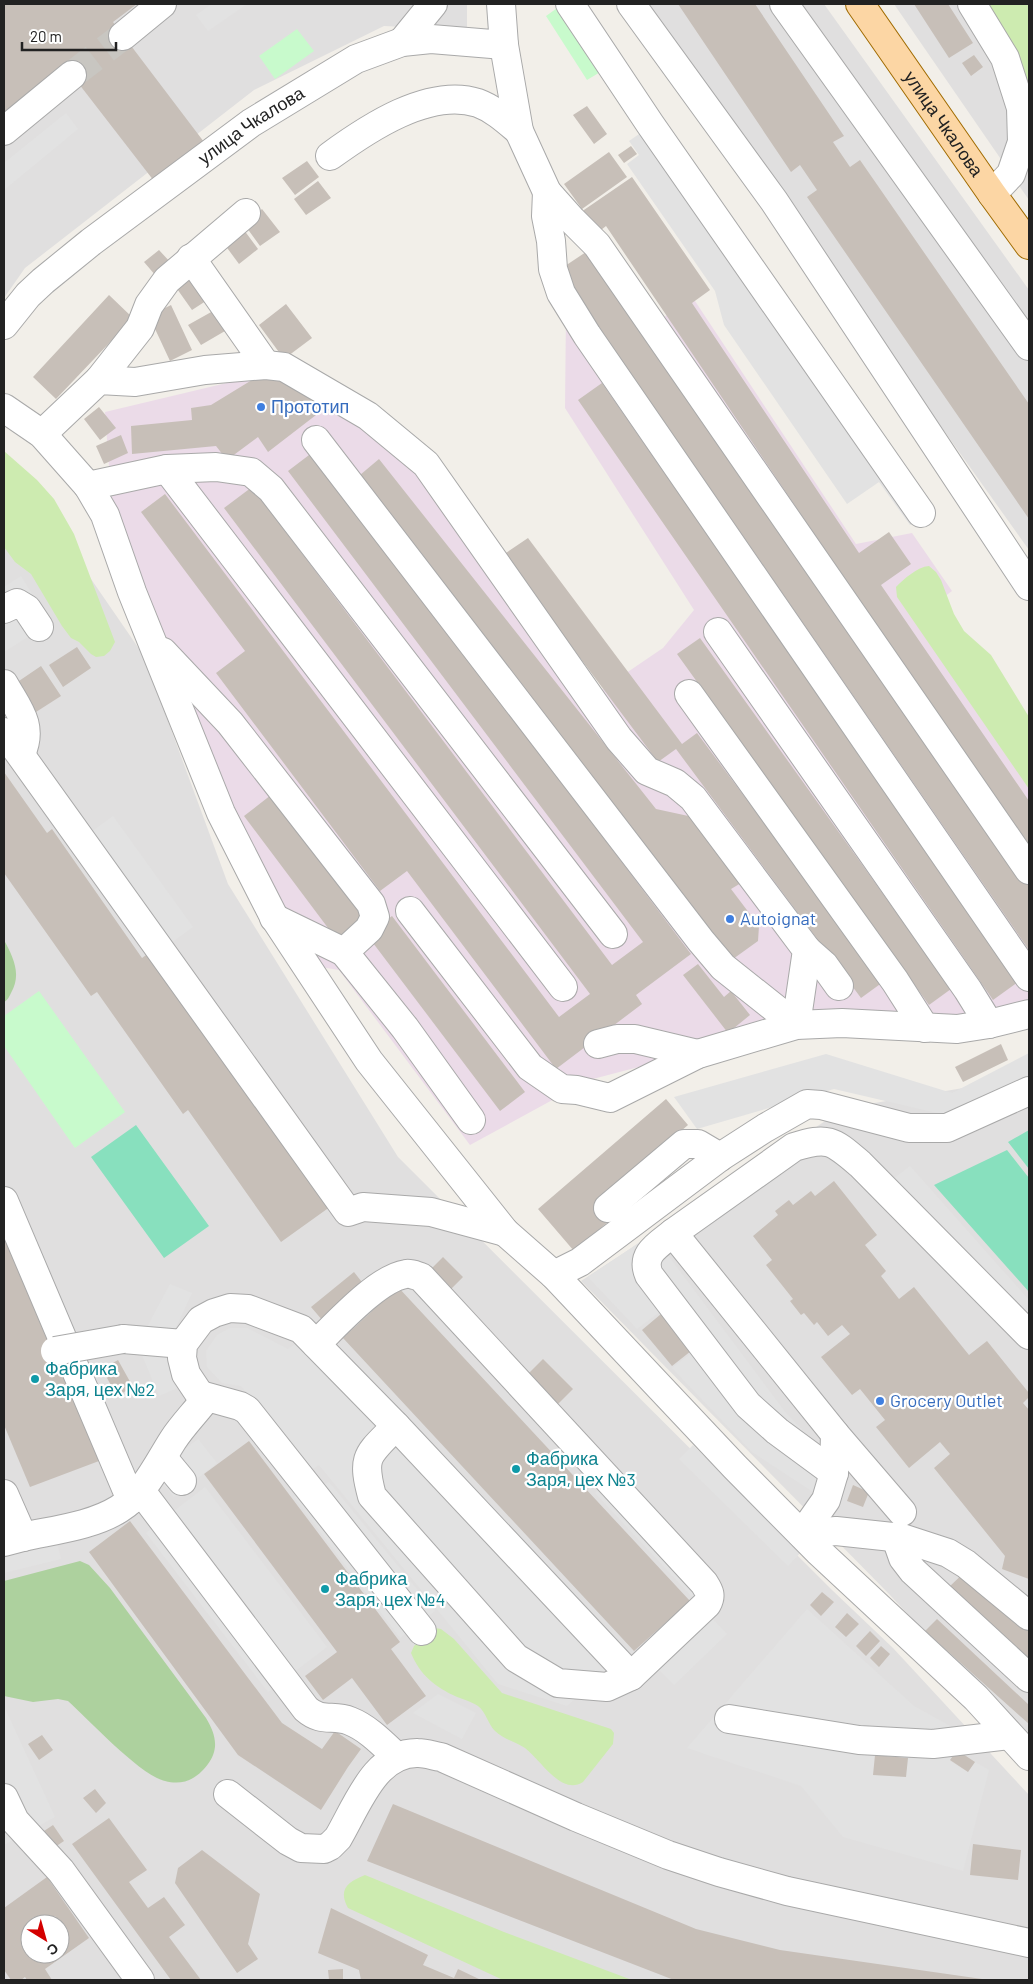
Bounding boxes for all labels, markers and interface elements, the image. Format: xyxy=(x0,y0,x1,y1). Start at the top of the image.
scale bar xyxy=(22,20,116,52)
text: 20 m xyxy=(30,27,62,45)
street label: улица Чкалова xyxy=(900,66,989,181)
street label: улица Чкалова xyxy=(193,81,309,169)
place label: Прототип xyxy=(271,395,349,417)
marker: Прототип xyxy=(255,401,267,413)
place label: Autoignat xyxy=(740,907,816,929)
marker: Autoignat xyxy=(724,913,736,925)
place label: Фабрика Заря, цех №2 xyxy=(45,1357,155,1400)
marker: Фабрика Заря, цех №2 xyxy=(29,1373,41,1385)
place label: Grocery Outlet xyxy=(890,1389,1003,1411)
marker: Grocery Outlet xyxy=(874,1395,886,1407)
place label: Фабрика Заря, цех №3 xyxy=(526,1447,636,1490)
marker: Фабрика Заря, цех №3 xyxy=(510,1463,522,1475)
place label: Фабрика Заря, цех №4 xyxy=(335,1567,445,1610)
marker: Фабрика Заря, цех №4 xyxy=(319,1583,331,1595)
north arrow xyxy=(20,1914,70,1964)
text: С xyxy=(44,1940,62,1960)

